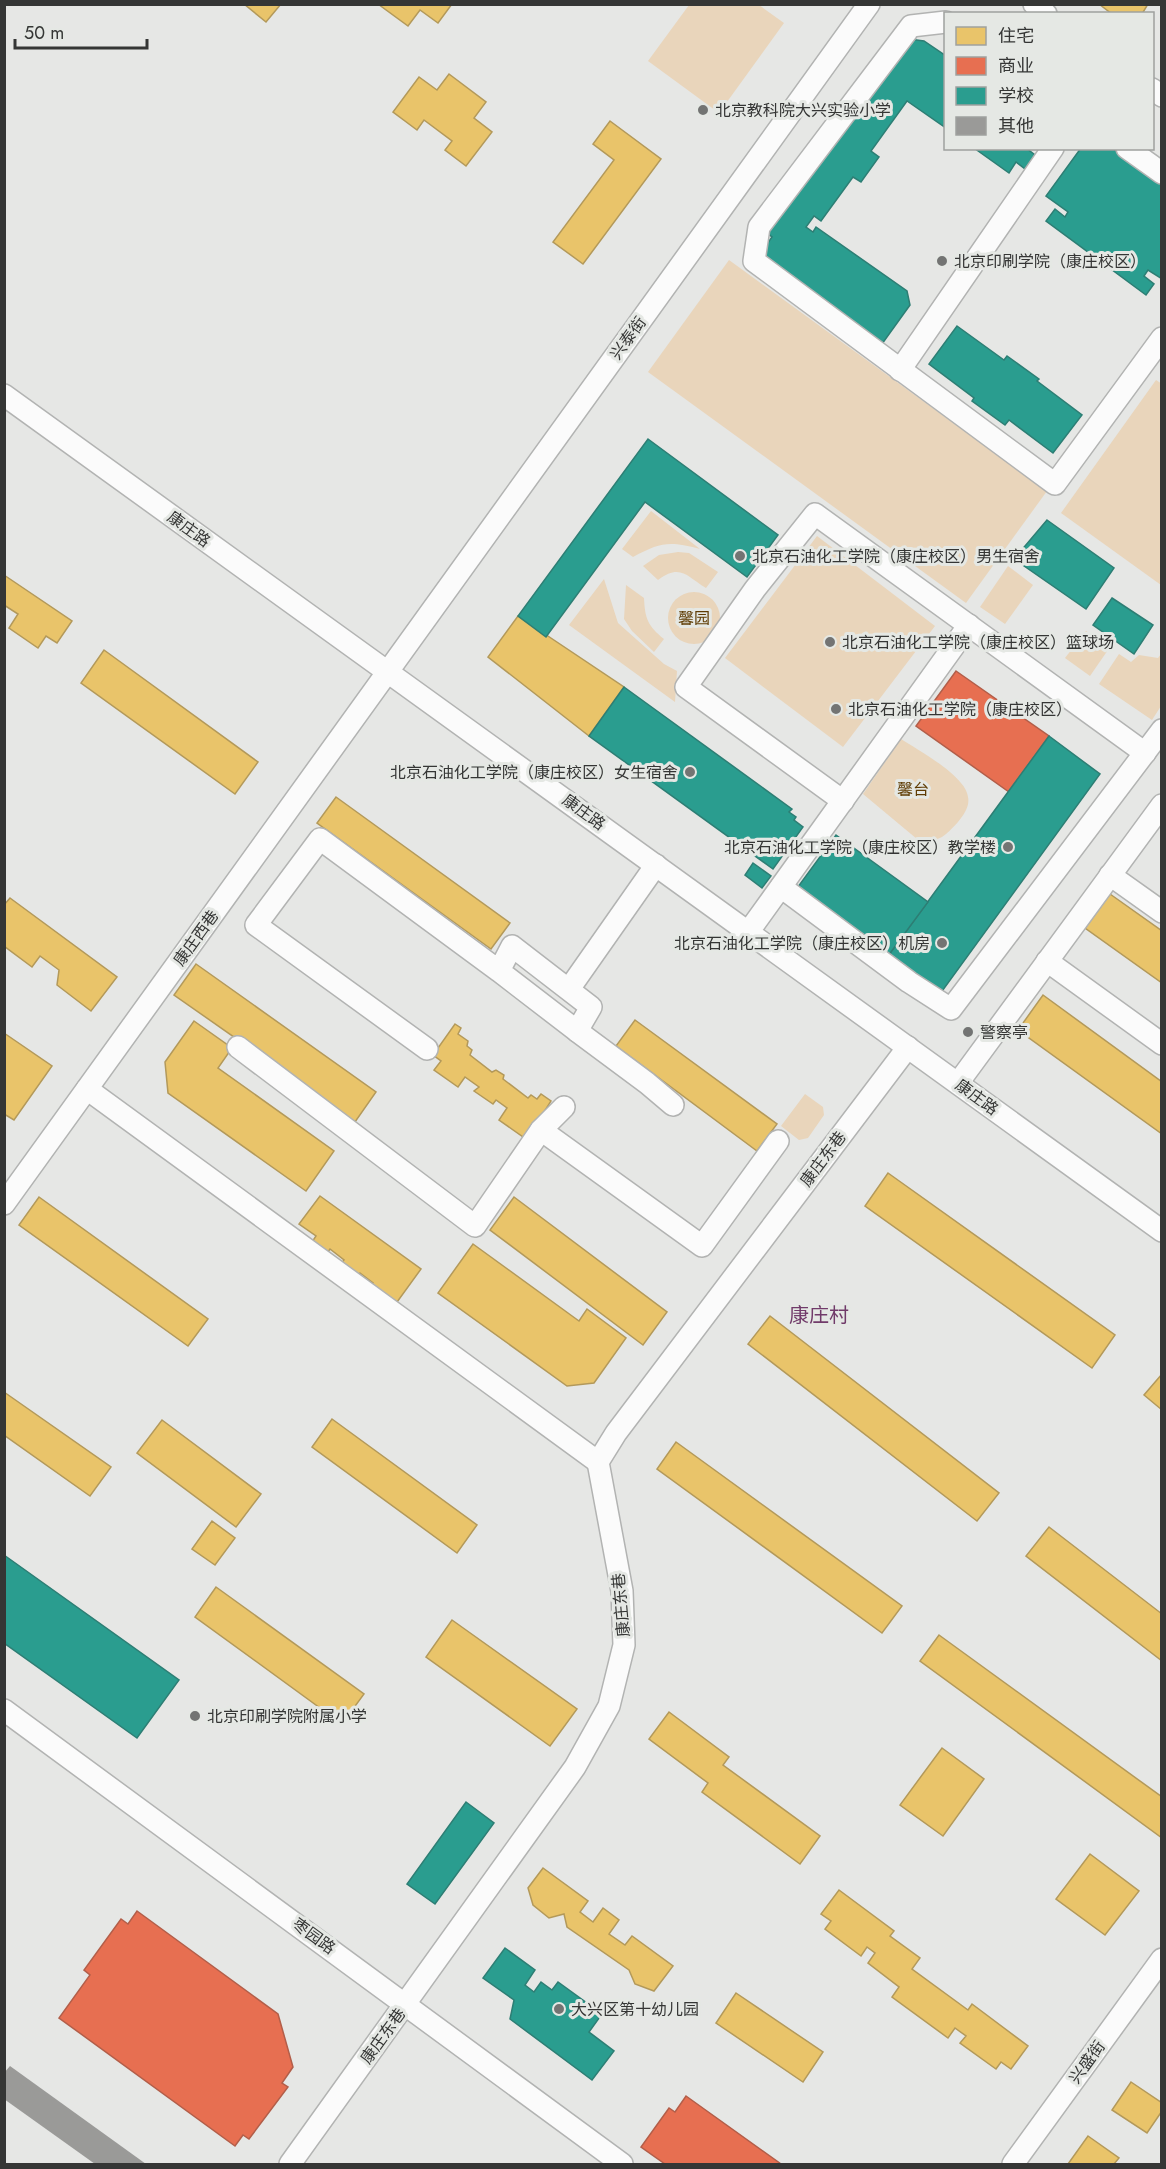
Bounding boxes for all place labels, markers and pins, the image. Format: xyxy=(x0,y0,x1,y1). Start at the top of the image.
place label: 北京教科院大兴实验小学 xyxy=(715,99,891,122)
marker: 北京教科院大兴实验小学 xyxy=(696,103,710,117)
place label: 北京印刷学院（康庄校区） xyxy=(954,250,1146,273)
marker: 北京印刷学院（康庄校区） xyxy=(935,254,949,268)
place label: 北京石油化工学院（康庄校区）男生宿舍 xyxy=(752,545,1040,568)
marker: 北京石油化工学院（康庄校区）男生宿舍 xyxy=(733,549,747,563)
place label: 北京石油化工学院（康庄校区）篮球场 xyxy=(842,631,1114,654)
marker: 北京石油化工学院（康庄校区）篮球场 xyxy=(823,635,837,649)
place label: 北京石油化工学院（康庄校区） xyxy=(848,698,1072,721)
marker: 北京石油化工学院（康庄校区） xyxy=(829,702,843,716)
place label: 北京石油化工学院（康庄校区）女生宿舍 xyxy=(390,761,678,784)
marker: 北京石油化工学院（康庄校区）女生宿舍 xyxy=(683,765,697,779)
place label: 北京石油化工学院（康庄校区）教学楼 xyxy=(724,836,996,859)
marker: 北京石油化工学院（康庄校区）教学楼 xyxy=(1001,840,1015,854)
place label: 北京石油化工学院（康庄校区）机房 xyxy=(674,932,930,955)
marker: 北京石油化工学院（康庄校区）机房 xyxy=(935,936,949,950)
place label: 警察亭 xyxy=(980,1021,1028,1044)
marker: 警察亭 xyxy=(961,1025,975,1039)
place label: 北京印刷学院附属小学 xyxy=(207,1705,367,1728)
marker: 北京印刷学院附属小学 xyxy=(188,1709,202,1723)
place label: 大兴区第十幼儿园 xyxy=(571,1998,699,2021)
marker: 大兴区第十幼儿园 xyxy=(552,2002,566,2016)

